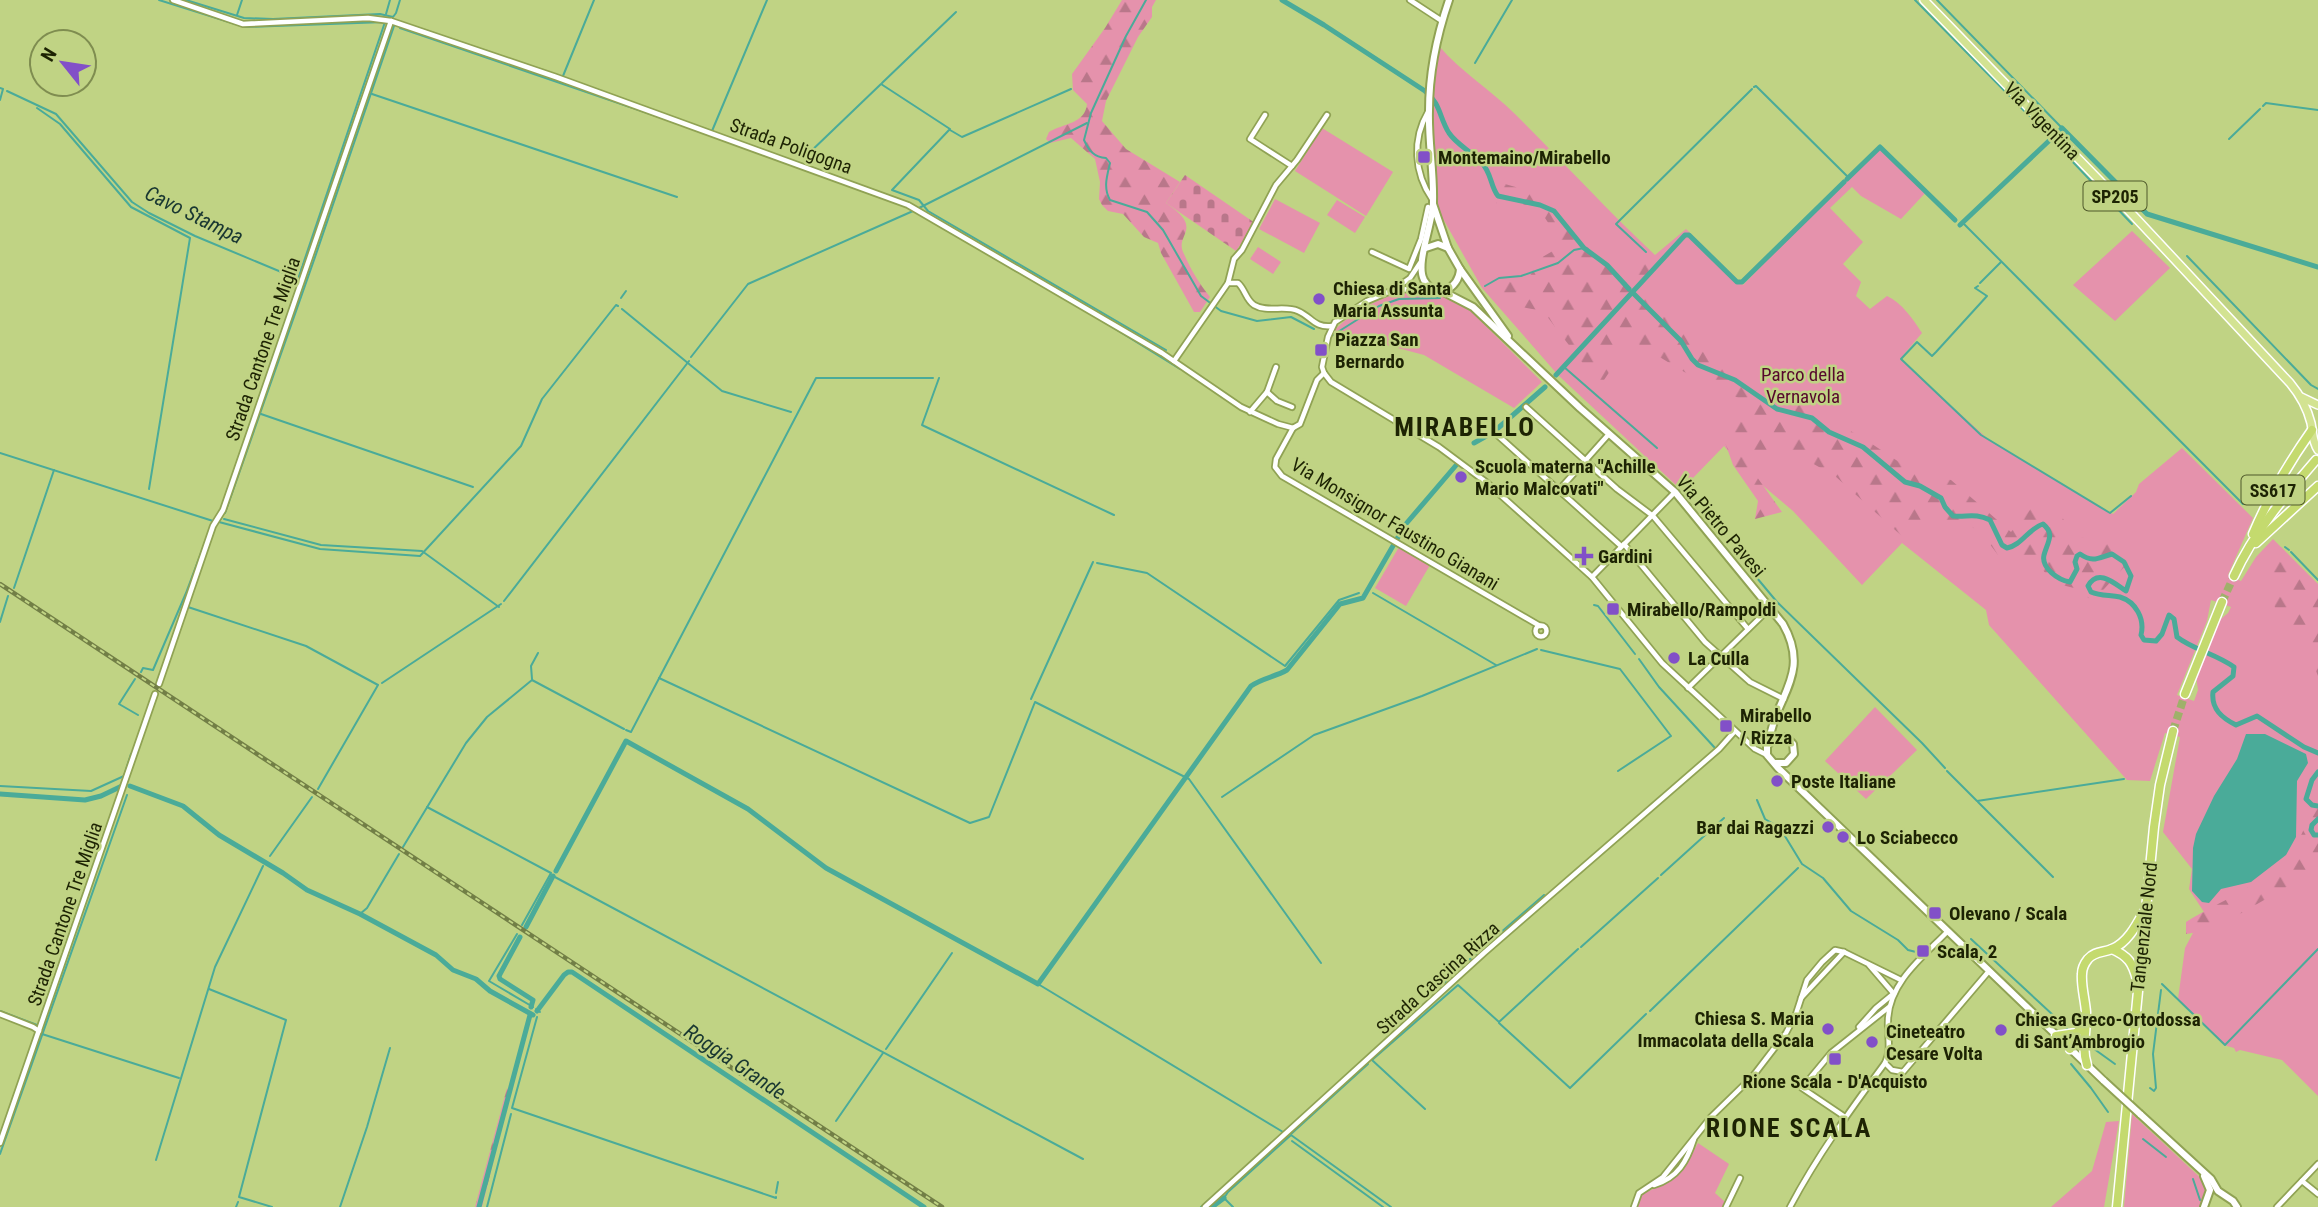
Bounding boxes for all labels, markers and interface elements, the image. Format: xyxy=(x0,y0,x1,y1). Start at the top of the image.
north arrow xyxy=(28,28,98,98)
text: N xyxy=(36,44,62,66)
street label: Via Vigentina xyxy=(1999,77,2085,165)
street label: Strada Poligogna xyxy=(727,113,855,179)
place label: Montemaino/Mirabello xyxy=(1438,146,1611,169)
marker: Montemaino/Mirabello xyxy=(1416,149,1432,165)
water label: Cavo Stampa xyxy=(141,181,247,249)
road number: SP205 xyxy=(2084,182,2146,210)
street label: Strada Cantone Tre Miglia xyxy=(221,254,305,444)
place label: Chiesa di Santa Maria Assunta xyxy=(1333,277,1451,322)
marker: Chiesa di Santa Maria Assunta xyxy=(1311,291,1327,307)
place label: Piazza San Bernardo xyxy=(1335,328,1419,373)
marker: Piazza San Bernardo xyxy=(1313,342,1329,358)
park label: Parco della Vernavola xyxy=(1761,363,1845,408)
district label: MIRABELLO xyxy=(1394,412,1536,442)
street label: Via Monsignor Faustino Gianani xyxy=(1287,453,1503,595)
place label: Scuola materna "Achille Mario Malcovati" xyxy=(1475,455,1656,500)
marker: Scuola materna "Achille Mario Malcovati" xyxy=(1453,469,1469,485)
street label: Via Pietro Pavesi xyxy=(1671,470,1771,582)
road number: SS617 xyxy=(2242,476,2304,504)
place label: Gardini xyxy=(1598,545,1653,568)
marker: Gardini xyxy=(1576,548,1592,564)
place label: Mirabello/Rampoldi xyxy=(1627,598,1776,621)
marker: Mirabello/Rampoldi xyxy=(1605,601,1621,617)
place label: La Culla xyxy=(1688,647,1749,670)
marker: La Culla xyxy=(1666,650,1682,666)
place label: Mirabello / Rizza xyxy=(1739,704,1812,749)
marker: Mirabello / Rizza xyxy=(1718,718,1734,734)
place label: Poste Italiane xyxy=(1791,770,1896,793)
marker: Poste Italiane xyxy=(1769,773,1785,789)
place label: Bar dai Ragazzi xyxy=(1696,816,1814,839)
street label: Strada Cantone Tre Miglia xyxy=(23,819,107,1009)
marker: Bar dai Ragazzi xyxy=(1820,819,1836,835)
place label: Lo Sciabecco xyxy=(1857,826,1958,849)
marker: Lo Sciabecco xyxy=(1835,829,1851,845)
street label: Tangenziale Nord xyxy=(2126,861,2162,993)
place label: Olevano / Scala xyxy=(1949,902,2067,925)
marker: Olevano / Scala xyxy=(1927,905,1943,921)
street label: Strada Cascina Rizza xyxy=(1372,917,1504,1039)
place label: Scala, 2 xyxy=(1937,940,1997,963)
marker: Scala, 2 xyxy=(1915,943,1931,959)
place label: Chiesa S. Maria Immacolata della Scala xyxy=(1638,1007,1814,1052)
place label: Chiesa Greco-Ortodossa di Sant’Ambrogio xyxy=(2015,1008,2201,1053)
water label: Roggia Grande xyxy=(680,1019,790,1105)
place label: Cineteatro Cesare Volta xyxy=(1886,1020,1983,1065)
marker: Chiesa S. Maria Immacolata della Scala xyxy=(1820,1021,1836,1037)
marker: Chiesa Greco-Ortodossa di Sant’Ambrogio xyxy=(1993,1022,2009,1038)
marker: Cineteatro Cesare Volta xyxy=(1864,1034,1880,1050)
marker: Rione Scala - D'Acquisto xyxy=(1827,1051,1843,1067)
place label: Rione Scala - D'Acquisto xyxy=(1743,1070,1927,1093)
district label: RIONE SCALA xyxy=(1706,1113,1872,1143)

